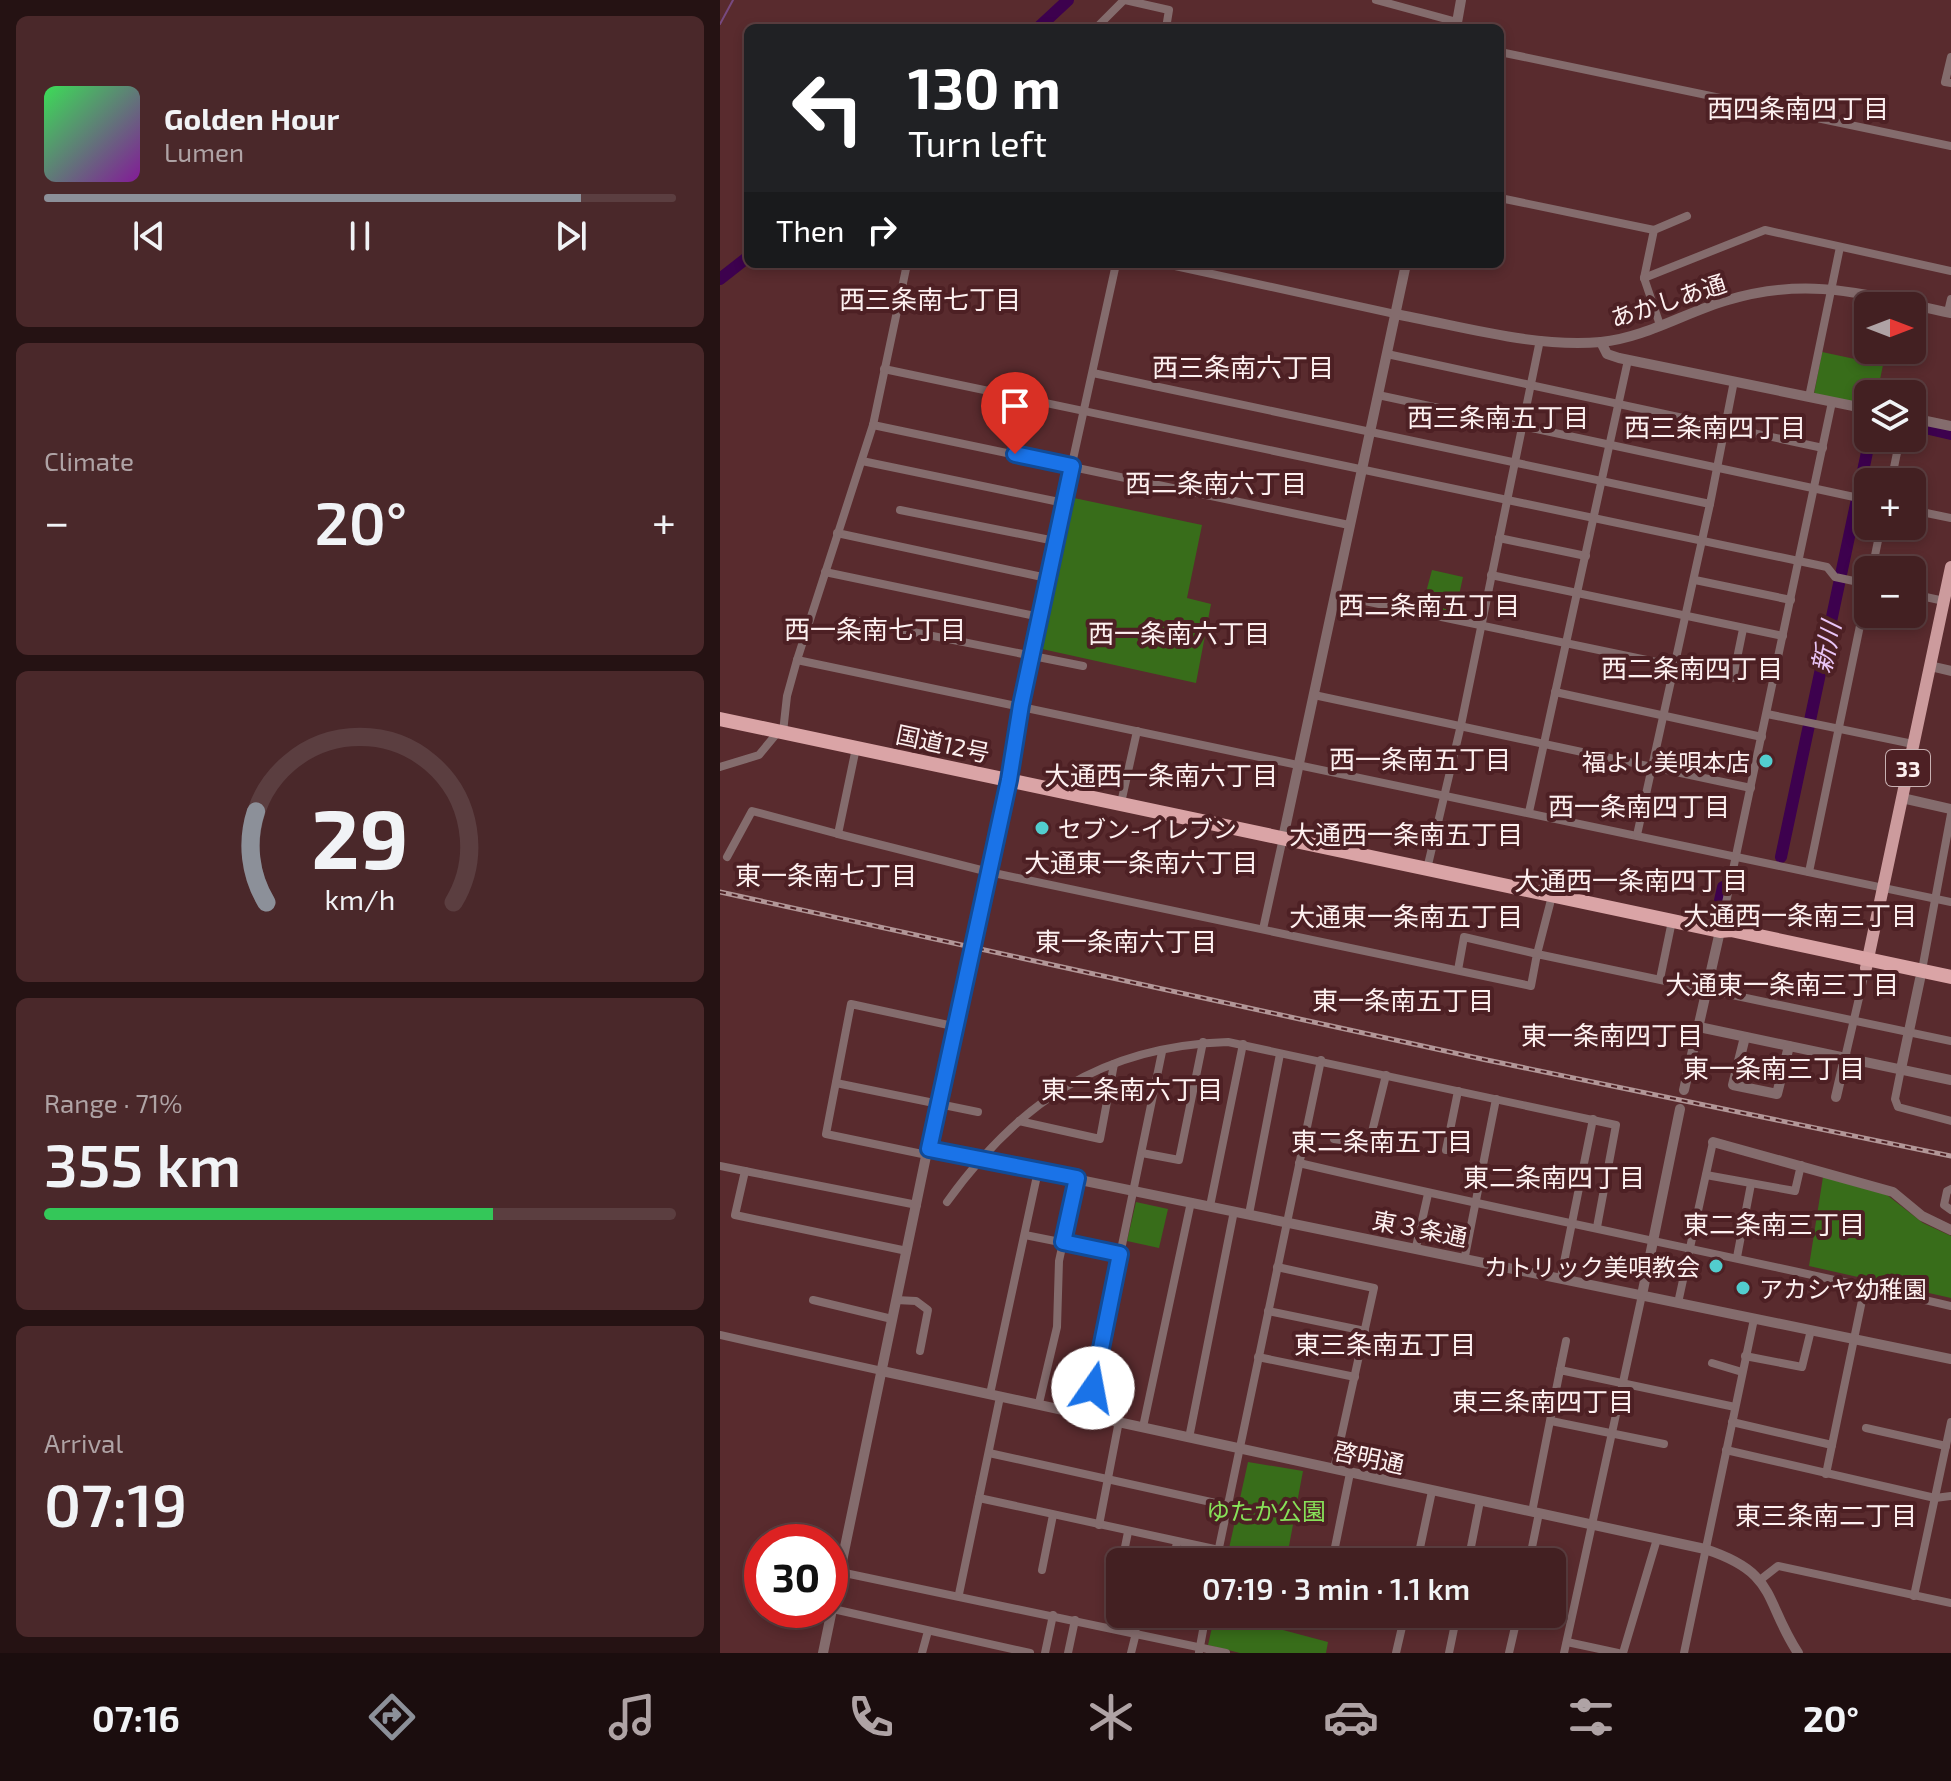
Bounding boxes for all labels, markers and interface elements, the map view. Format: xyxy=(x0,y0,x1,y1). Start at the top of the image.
text: 130 m xyxy=(908,53,1061,120)
icon: left xyxy=(776,56,880,160)
district label: 西四条南四丁目 xyxy=(1707,92,1889,123)
text: Golden Hour xyxy=(164,100,339,136)
text: Turn left xyxy=(908,121,1047,164)
text: Lumen xyxy=(164,136,244,167)
icon: right xyxy=(860,208,904,252)
text: Then xyxy=(776,212,844,248)
icon: previous xyxy=(127,214,171,258)
icon: pause xyxy=(338,214,382,258)
icon: next xyxy=(549,214,593,258)
street label: あかしあ通 xyxy=(1606,268,1730,332)
district label: 西三条南七丁目 xyxy=(839,283,1021,314)
north arrow xyxy=(1854,292,1926,364)
map controls xyxy=(1854,292,1926,628)
district label: 西三条南六丁目 xyxy=(1152,351,1334,382)
pin xyxy=(981,372,1049,454)
button: layers xyxy=(1854,380,1926,452)
icon: arrive xyxy=(993,384,1037,428)
district label: 西三条南五丁目 xyxy=(1407,401,1589,432)
district label: 西三条南四丁目 xyxy=(1624,411,1806,442)
text: Climate xyxy=(44,445,134,476)
district label: 西二条南六丁目 xyxy=(1125,467,1307,498)
button: + xyxy=(1854,468,1926,540)
text: 20° xyxy=(314,485,407,557)
text: − xyxy=(44,494,70,547)
text: + xyxy=(652,494,676,547)
button: − xyxy=(1854,556,1926,628)
district label: 西二条南五丁目 xyxy=(1338,589,1520,620)
district label: 西一条南七丁目 xyxy=(784,613,966,644)
water label: 新川 xyxy=(1804,615,1846,676)
district label: 西一条南六丁目 xyxy=(1088,617,1270,648)
district label: 西二条南四丁目 xyxy=(1601,652,1783,683)
street label: 国道12号 xyxy=(894,719,992,767)
district label: 西一条南五丁目 xyxy=(1329,743,1511,774)
place label: 福よし美唄本店 xyxy=(1582,747,1750,776)
road number: 33 xyxy=(1886,750,1930,786)
marker: 福よし美唄本店 xyxy=(1757,752,1775,770)
district label: 大通西一条南六丁目 xyxy=(1044,759,1278,790)
text: 29 xyxy=(311,785,409,885)
district label: 西一条南四丁目 xyxy=(1548,790,1730,821)
place label: セブン-イレブン xyxy=(1058,814,1237,843)
district label: 大通西一条南五丁目 xyxy=(1289,818,1523,849)
marker: セブン-イレブン xyxy=(1033,819,1051,837)
district label: 大通東一条南六丁目 xyxy=(1024,846,1258,877)
district label: 東一条南七丁目 xyxy=(735,859,917,890)
district label: 大通西一条南四丁目 xyxy=(1514,864,1748,895)
text: km/h xyxy=(325,881,395,916)
district label: 大通西一条南三丁目 xyxy=(1683,899,1917,930)
district label: 大通東一条南五丁目 xyxy=(1289,900,1523,931)
district label: 東一条南六丁目 xyxy=(1035,925,1217,956)
district label: 大通東一条南三丁目 xyxy=(1665,968,1899,999)
district label: 東一条南五丁目 xyxy=(1312,984,1494,1015)
district label: 東一条南四丁目 xyxy=(1521,1019,1703,1050)
district label: 東一条南三丁目 xyxy=(1683,1052,1865,1083)
district label: 東二条南六丁目 xyxy=(1041,1073,1223,1104)
text: Range · 71% xyxy=(44,1087,182,1118)
district label: 東二条南五丁目 xyxy=(1291,1125,1473,1156)
text: 355 km xyxy=(44,1127,241,1199)
district label: 東二条南四丁目 xyxy=(1463,1161,1645,1192)
street label: 東３条通 xyxy=(1370,1205,1470,1251)
district label: 東二条南三丁目 xyxy=(1683,1208,1865,1239)
place label: カトリック美唄教会 xyxy=(1484,1252,1700,1281)
marker: カトリック美唄教会 xyxy=(1707,1257,1725,1275)
place label: アカシヤ幼稚園 xyxy=(1759,1274,1927,1303)
marker: アカシヤ幼稚園 xyxy=(1734,1279,1752,1297)
district label: 東三条南五丁目 xyxy=(1294,1328,1476,1359)
position arrow xyxy=(1051,1346,1135,1430)
district label: 東三条南四丁目 xyxy=(1452,1385,1634,1416)
text: Arrival xyxy=(44,1427,123,1458)
street label: 啓明通 xyxy=(1331,1435,1407,1479)
text: 07:19 xyxy=(44,1467,187,1539)
park label: ゆたか公園 xyxy=(1206,1496,1326,1525)
district label: 東三条南二丁目 xyxy=(1735,1499,1917,1530)
speed limit sign: 30 xyxy=(744,1524,848,1628)
text: 07:19 · 3 min · 1.1 km xyxy=(1202,1570,1470,1606)
icon: directions xyxy=(364,1689,420,1745)
icon: music xyxy=(604,1689,660,1745)
icon: phone xyxy=(843,1689,899,1745)
icon: climate xyxy=(1083,1689,1139,1745)
icon: car xyxy=(1323,1689,1379,1745)
icon: filters xyxy=(1563,1689,1619,1745)
text: 07:16 xyxy=(92,1696,180,1739)
text: 20° xyxy=(1803,1696,1859,1739)

